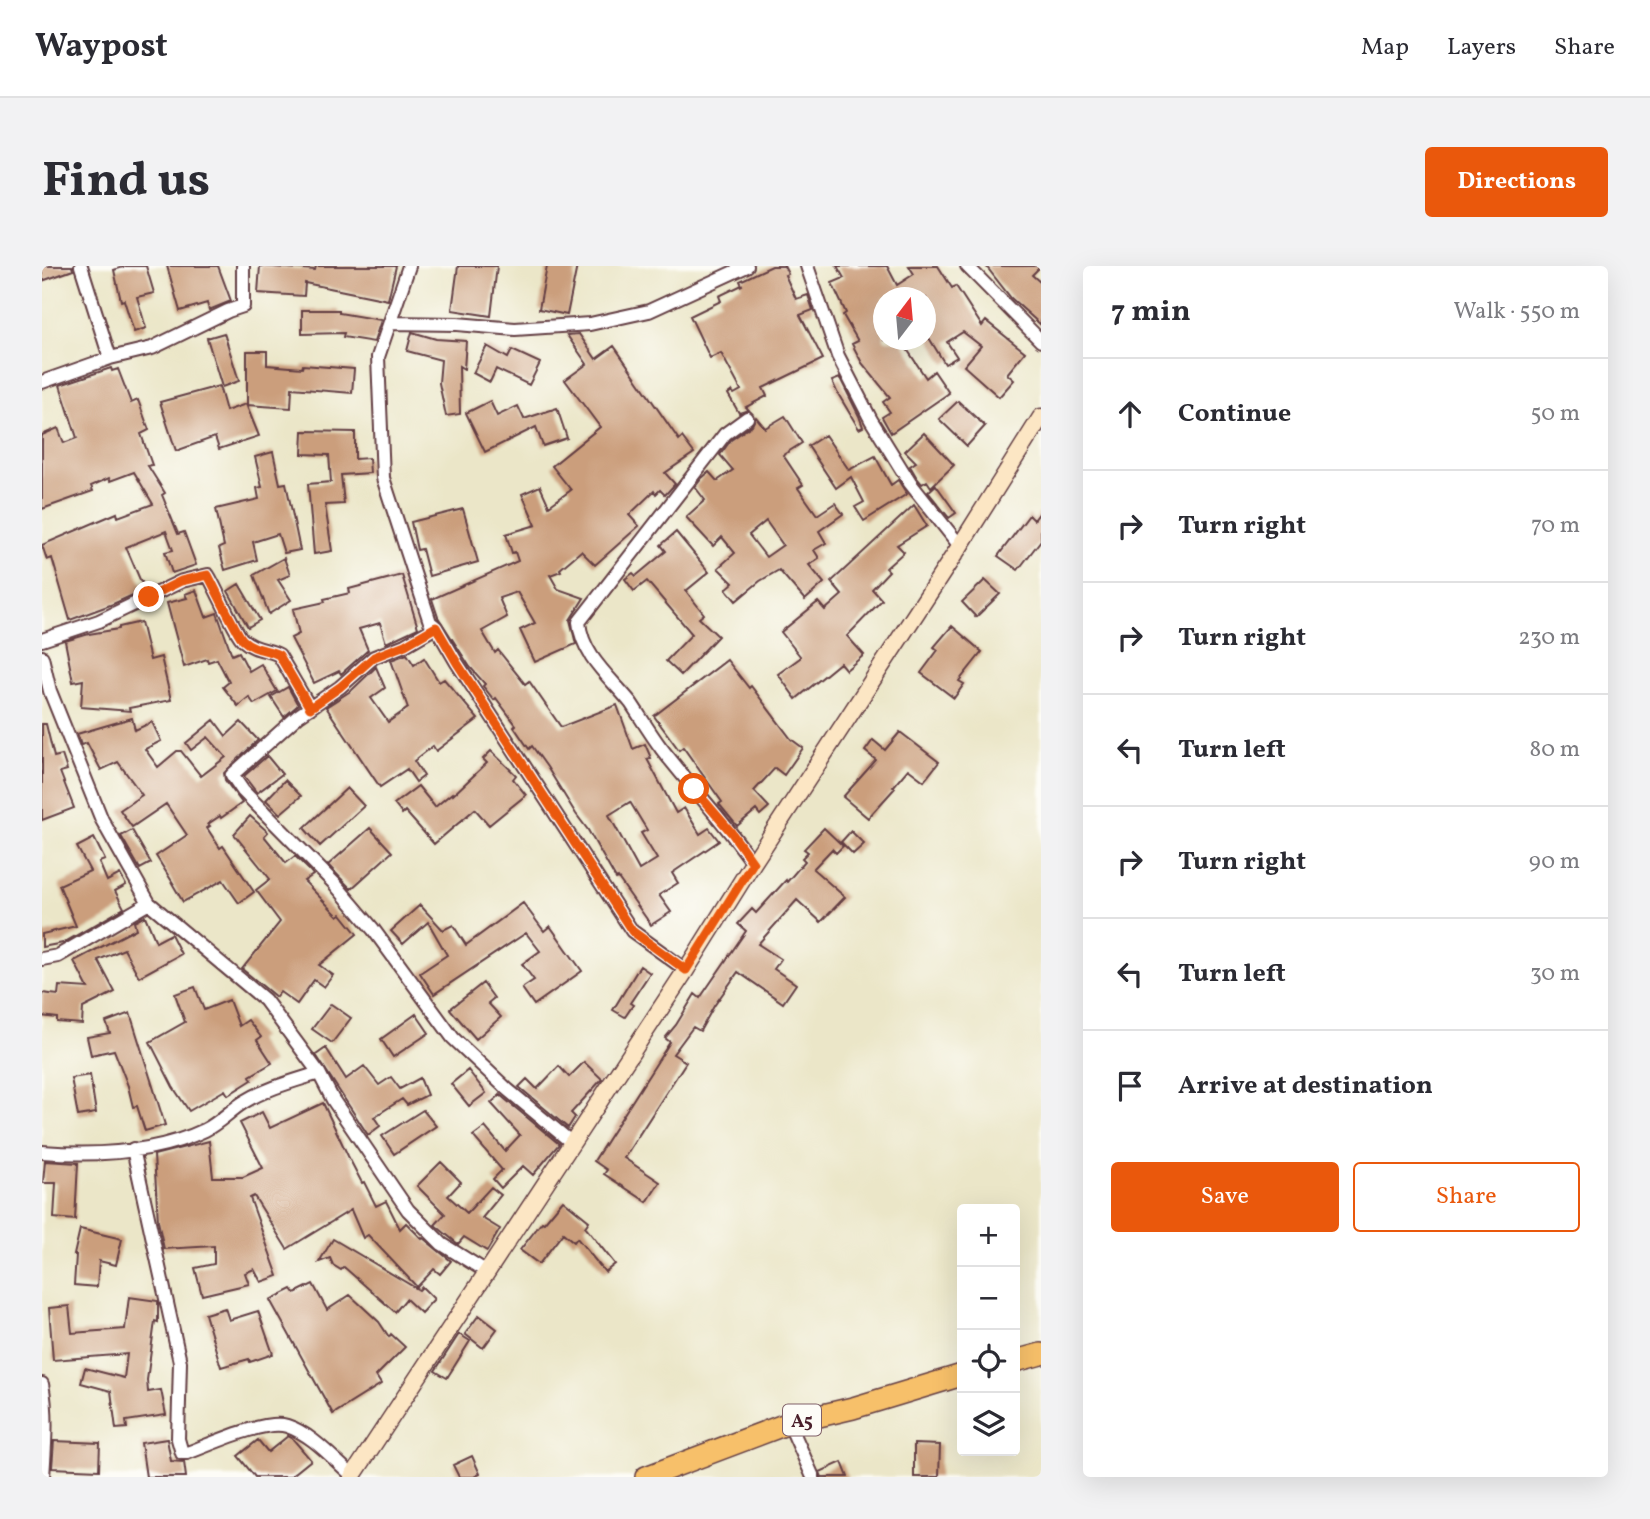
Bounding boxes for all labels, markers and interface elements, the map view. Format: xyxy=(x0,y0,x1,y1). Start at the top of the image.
text: Waypost xyxy=(35,25,168,71)
text: Map xyxy=(1361,31,1409,65)
text: Layers xyxy=(1447,31,1516,65)
text: Share xyxy=(1554,31,1615,65)
button: Directions xyxy=(1425,147,1608,217)
text: Find us xyxy=(42,148,210,217)
north arrow xyxy=(873,287,936,350)
text: 7 min xyxy=(1111,291,1191,333)
text: Walk · 550 m xyxy=(1454,296,1580,328)
icon: ahead xyxy=(1111,395,1149,433)
text: Continue xyxy=(1178,396,1291,432)
text: 50 m xyxy=(1531,398,1580,430)
icon: right xyxy=(1111,507,1149,545)
text: Turn right xyxy=(1178,508,1306,544)
text: 70 m xyxy=(1531,510,1580,542)
route end xyxy=(133,581,164,612)
icon: right xyxy=(1111,619,1149,657)
text: Turn right xyxy=(1178,620,1306,656)
text: 230 m xyxy=(1518,622,1580,654)
icon: left xyxy=(1111,731,1149,769)
text: Turn left xyxy=(1178,732,1286,768)
text: 80 m xyxy=(1530,734,1580,766)
route start xyxy=(678,773,709,804)
icon: right xyxy=(1111,843,1149,881)
text: Turn right xyxy=(1178,844,1306,880)
text: 90 m xyxy=(1529,846,1580,878)
icon: left xyxy=(1111,955,1149,993)
text: Turn left xyxy=(1178,956,1286,992)
text: 30 m xyxy=(1530,958,1580,990)
icon: arrive xyxy=(1111,1067,1149,1105)
text: Arrive at destination xyxy=(1178,1068,1433,1104)
button: Save xyxy=(1111,1162,1339,1232)
button: Share xyxy=(1353,1162,1580,1232)
map controls xyxy=(957,1204,1020,1456)
button: + xyxy=(957,1204,1020,1267)
button: − xyxy=(957,1267,1020,1330)
button: locate xyxy=(957,1330,1020,1393)
button: layers xyxy=(957,1393,1020,1456)
road number: A5 xyxy=(783,1404,821,1436)

